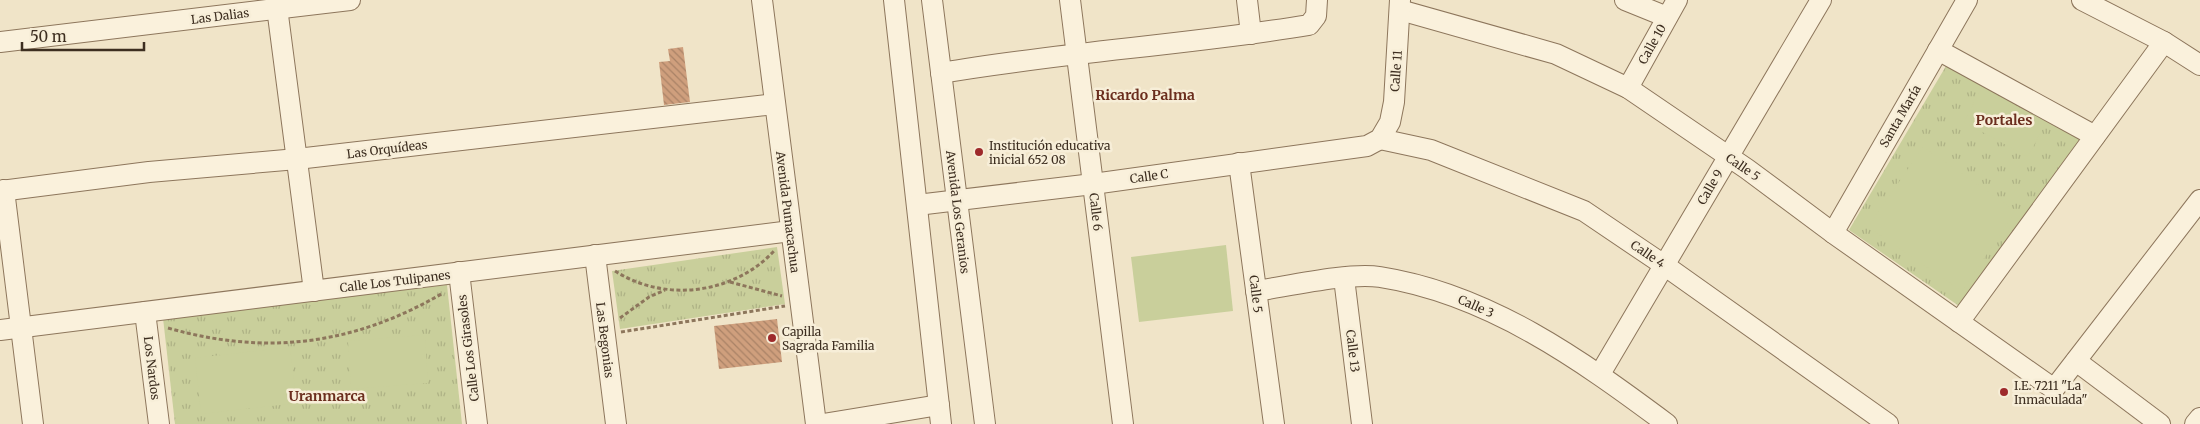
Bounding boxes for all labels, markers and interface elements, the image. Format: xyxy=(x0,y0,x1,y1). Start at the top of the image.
street label: Las Dalias xyxy=(190,5,250,27)
scale bar xyxy=(22,20,145,52)
street label: Calle 10 xyxy=(1635,21,1669,67)
text: 50 m xyxy=(30,27,67,46)
street label: Calle 11 xyxy=(1387,49,1405,92)
street label: Santa María xyxy=(1876,82,1924,150)
district label: Ricardo Palma xyxy=(1095,86,1195,104)
district label: Portales xyxy=(1976,111,2032,129)
street label: Las Orquídeas xyxy=(346,137,428,161)
place label: Institución educativa inicial 652 08 xyxy=(989,138,1111,167)
marker: Institución educativa inicial 652 08 xyxy=(973,146,985,158)
street label: Avenida Pumacachua xyxy=(773,149,803,274)
street label: Avenida Los Geranios xyxy=(943,149,973,275)
street label: Calle 5 xyxy=(1723,150,1763,184)
street label: Calle C xyxy=(1129,166,1169,186)
street label: Calle 9 xyxy=(1694,167,1726,207)
street label: Calle 6 xyxy=(1086,192,1106,232)
street label: Calle 4 xyxy=(1628,237,1669,271)
street label: Calle Los Tulipanes xyxy=(339,267,451,295)
street label: Calle 5 xyxy=(1246,274,1266,314)
street label: Calle 3 xyxy=(1456,291,1496,321)
street label: Calle Los Girasoles xyxy=(454,294,482,402)
street label: Las Begonias xyxy=(593,301,617,379)
place label: Capilla Sagrada Familia xyxy=(782,324,875,353)
street label: Calle 13 xyxy=(1343,329,1363,373)
marker: Capilla Sagrada Familia xyxy=(766,332,778,344)
street label: Los Nardos xyxy=(141,335,163,401)
place label: I.E. 7211 "La Inmaculada" xyxy=(2014,378,2088,407)
marker: I.E. 7211 "La Inmaculada" xyxy=(1998,386,2010,398)
district label: Uranmarca xyxy=(289,387,366,405)

